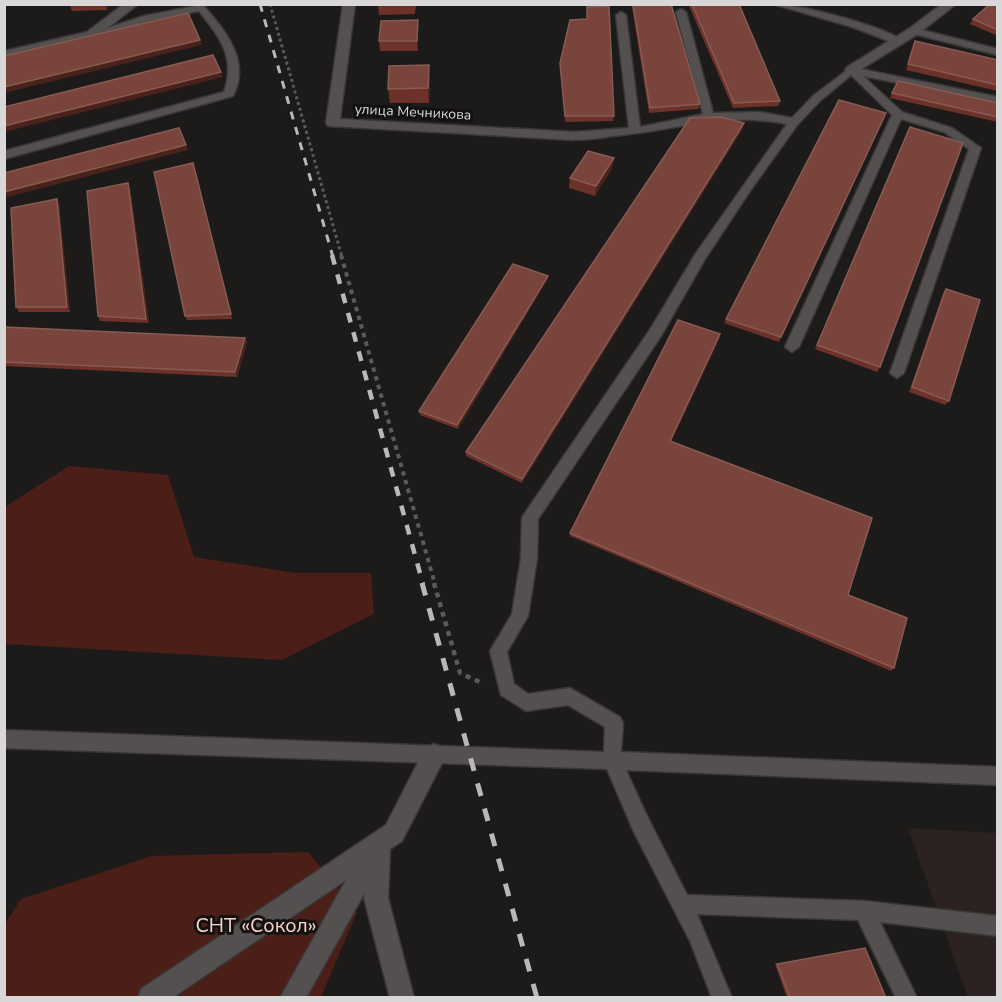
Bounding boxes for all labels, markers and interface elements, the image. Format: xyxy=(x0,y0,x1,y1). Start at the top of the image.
street label: улица Мечникова xyxy=(354,99,472,125)
park label: СНТ «Сокол» xyxy=(195,912,317,939)

